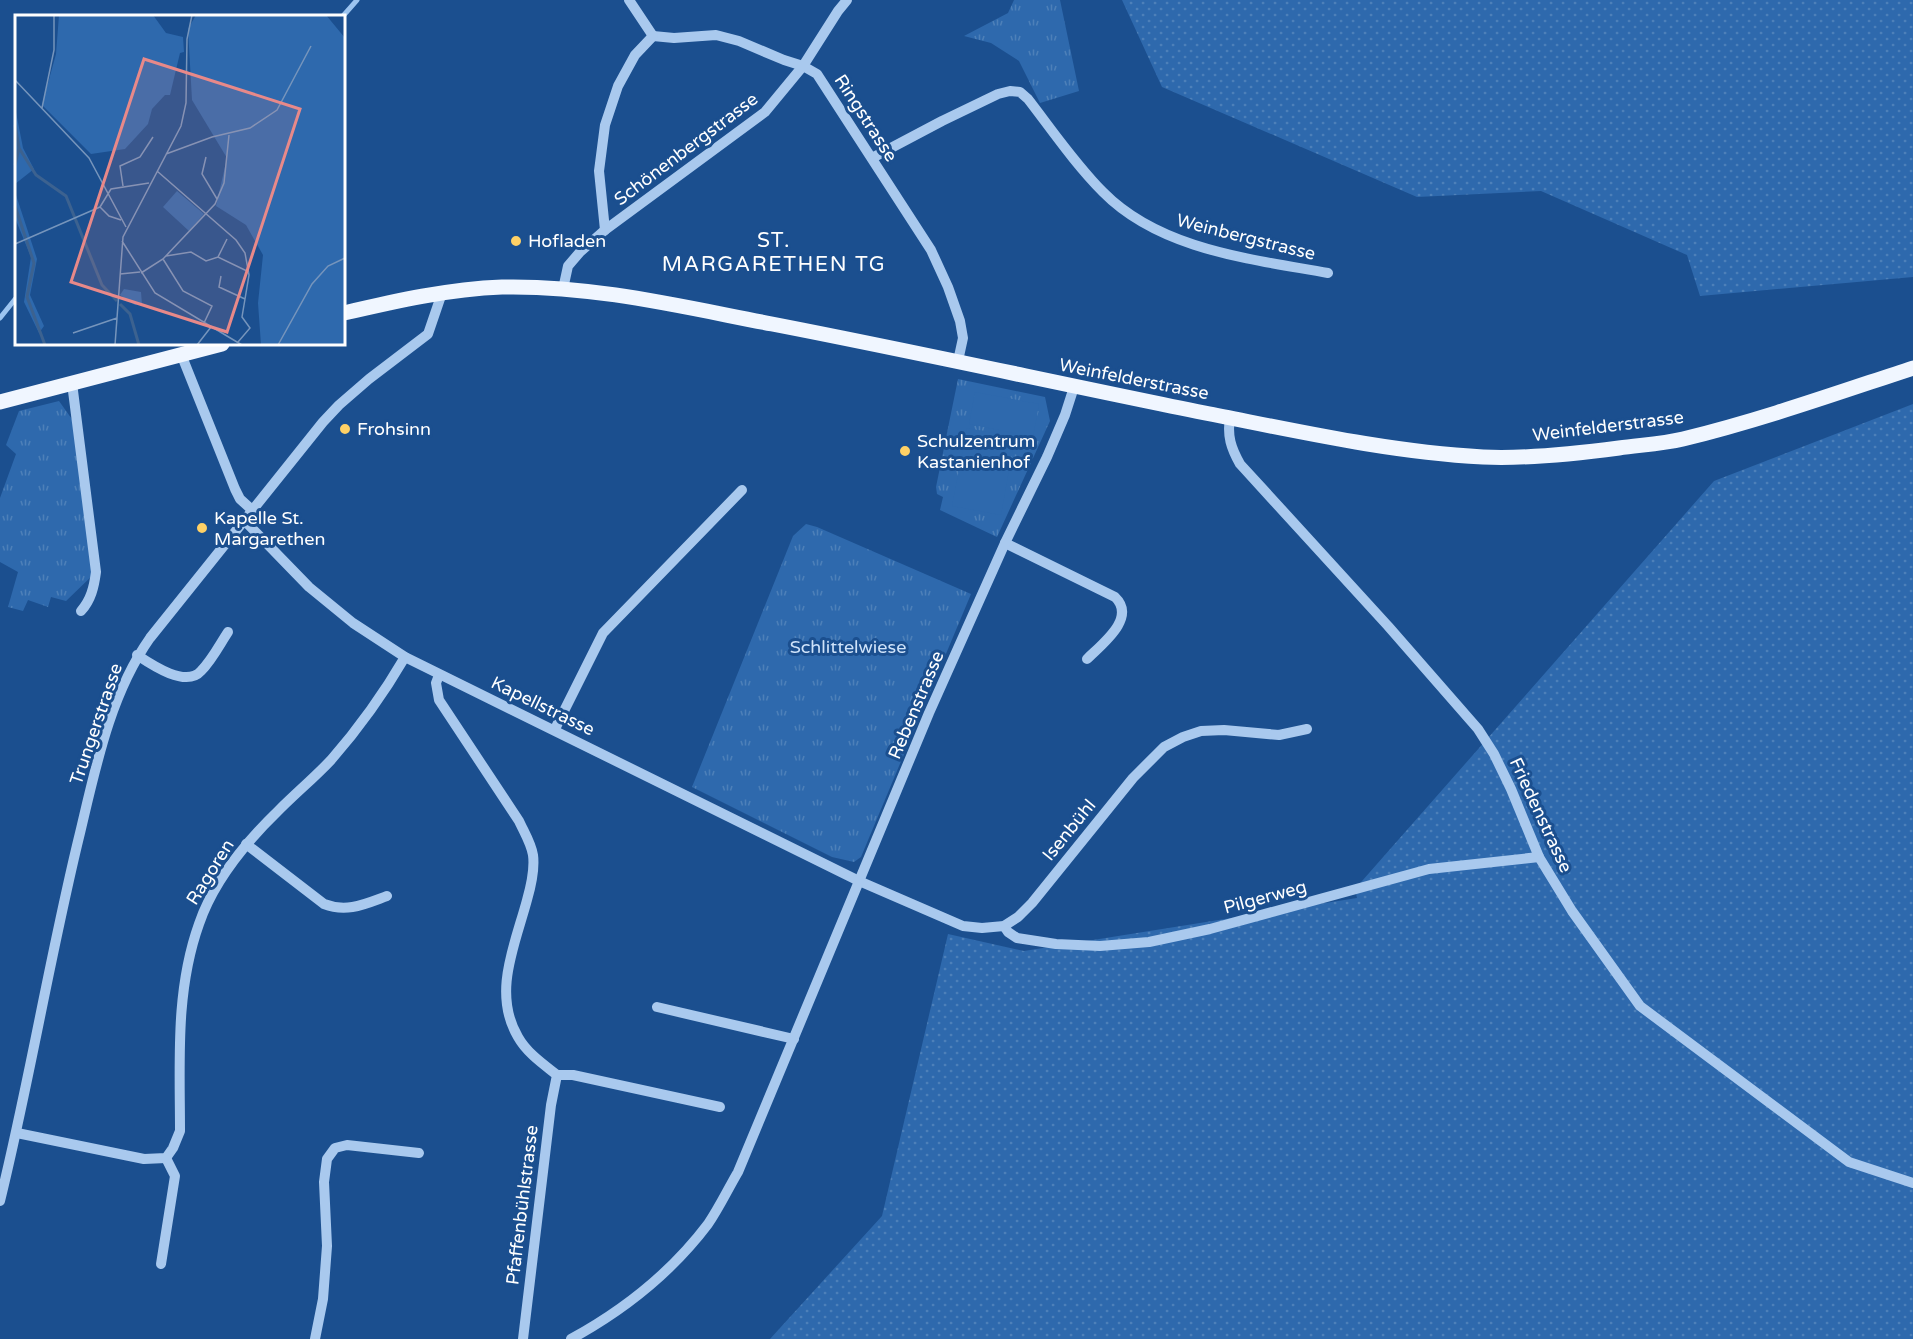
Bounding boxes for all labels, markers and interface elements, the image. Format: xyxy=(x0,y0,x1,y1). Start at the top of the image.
inset map xyxy=(15,15,345,345)
street label: Ringstrasse xyxy=(830,70,902,166)
street label: Schönenbergstrasse xyxy=(610,88,762,210)
street label: Weinbergstrasse xyxy=(1174,209,1318,265)
district label: ST. MARGARETHEN TG xyxy=(662,228,886,277)
place label: Hofladen xyxy=(528,230,606,252)
marker: Hofladen xyxy=(509,234,523,248)
street label: Weinfelderstrasse xyxy=(1057,354,1211,404)
street label: Weinfelderstrasse xyxy=(1531,406,1685,446)
place label: Frohsinn xyxy=(357,418,431,440)
marker: Frohsinn xyxy=(338,422,352,436)
place label: Schulzentrum Kastanienhof xyxy=(917,430,1035,473)
marker: Schulzentrum Kastanienhof xyxy=(898,444,912,458)
place label: Kapelle St. Margarethen xyxy=(214,507,325,550)
marker: Kapelle St. Margarethen xyxy=(195,521,209,535)
park label: Schlittelwiese xyxy=(790,636,906,658)
street label: Rebenstrasse xyxy=(883,648,949,762)
street label: Trungerstrasse xyxy=(65,660,127,788)
street label: Kapellstrasse xyxy=(488,671,598,741)
street label: Friedenstrasse xyxy=(1505,754,1577,876)
street label: Isenbühl xyxy=(1038,795,1100,865)
street label: Ragoren xyxy=(181,835,239,909)
street label: Pilgerweg xyxy=(1221,875,1309,919)
street label: Pfaffenbühlstrasse xyxy=(501,1124,543,1286)

